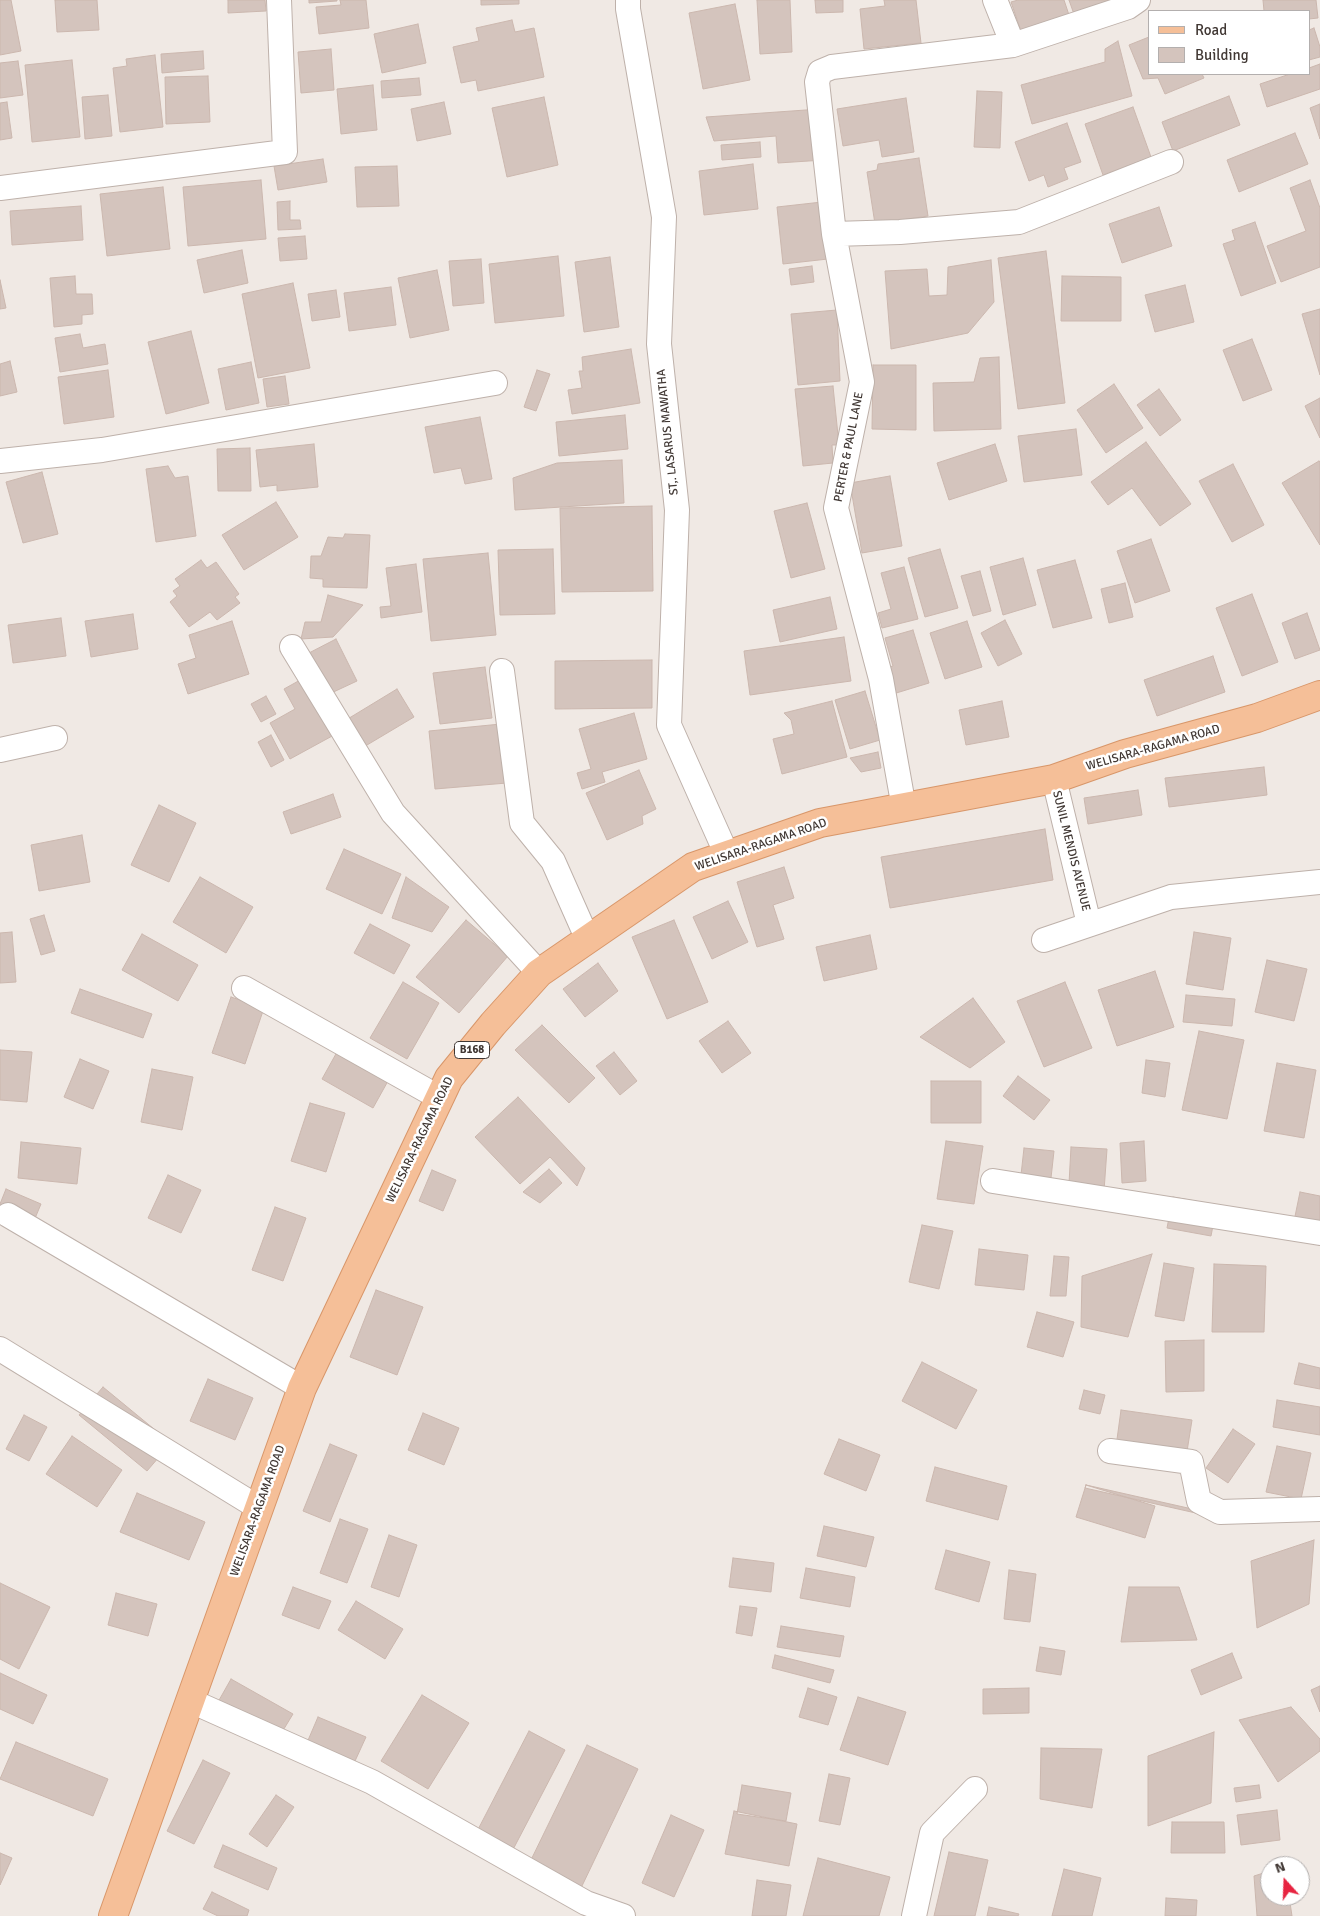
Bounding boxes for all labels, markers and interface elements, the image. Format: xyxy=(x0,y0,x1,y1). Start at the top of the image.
legend xyxy=(1148,10,1310,75)
text: Road xyxy=(1195,21,1227,39)
text: Building xyxy=(1195,46,1249,64)
street label: ST,. LASARUS MAWATHA xyxy=(654,368,682,496)
street label: PERTER & PAUL LANE xyxy=(831,391,867,503)
street label: WELISARA-RAGAMA ROAD xyxy=(1084,722,1222,774)
street label: SUNIL MENDIS AVENUE xyxy=(1049,789,1093,913)
street label: WELISARA-RAGAMA ROAD xyxy=(693,816,829,874)
road number: B168 xyxy=(454,1042,490,1058)
street label: WELISARA-RAGAMA ROAD xyxy=(383,1075,457,1205)
street label: WELISARA-RAGAMA ROAD xyxy=(228,1444,288,1578)
north arrow xyxy=(1260,1856,1310,1906)
text: N xyxy=(1273,1858,1288,1877)

